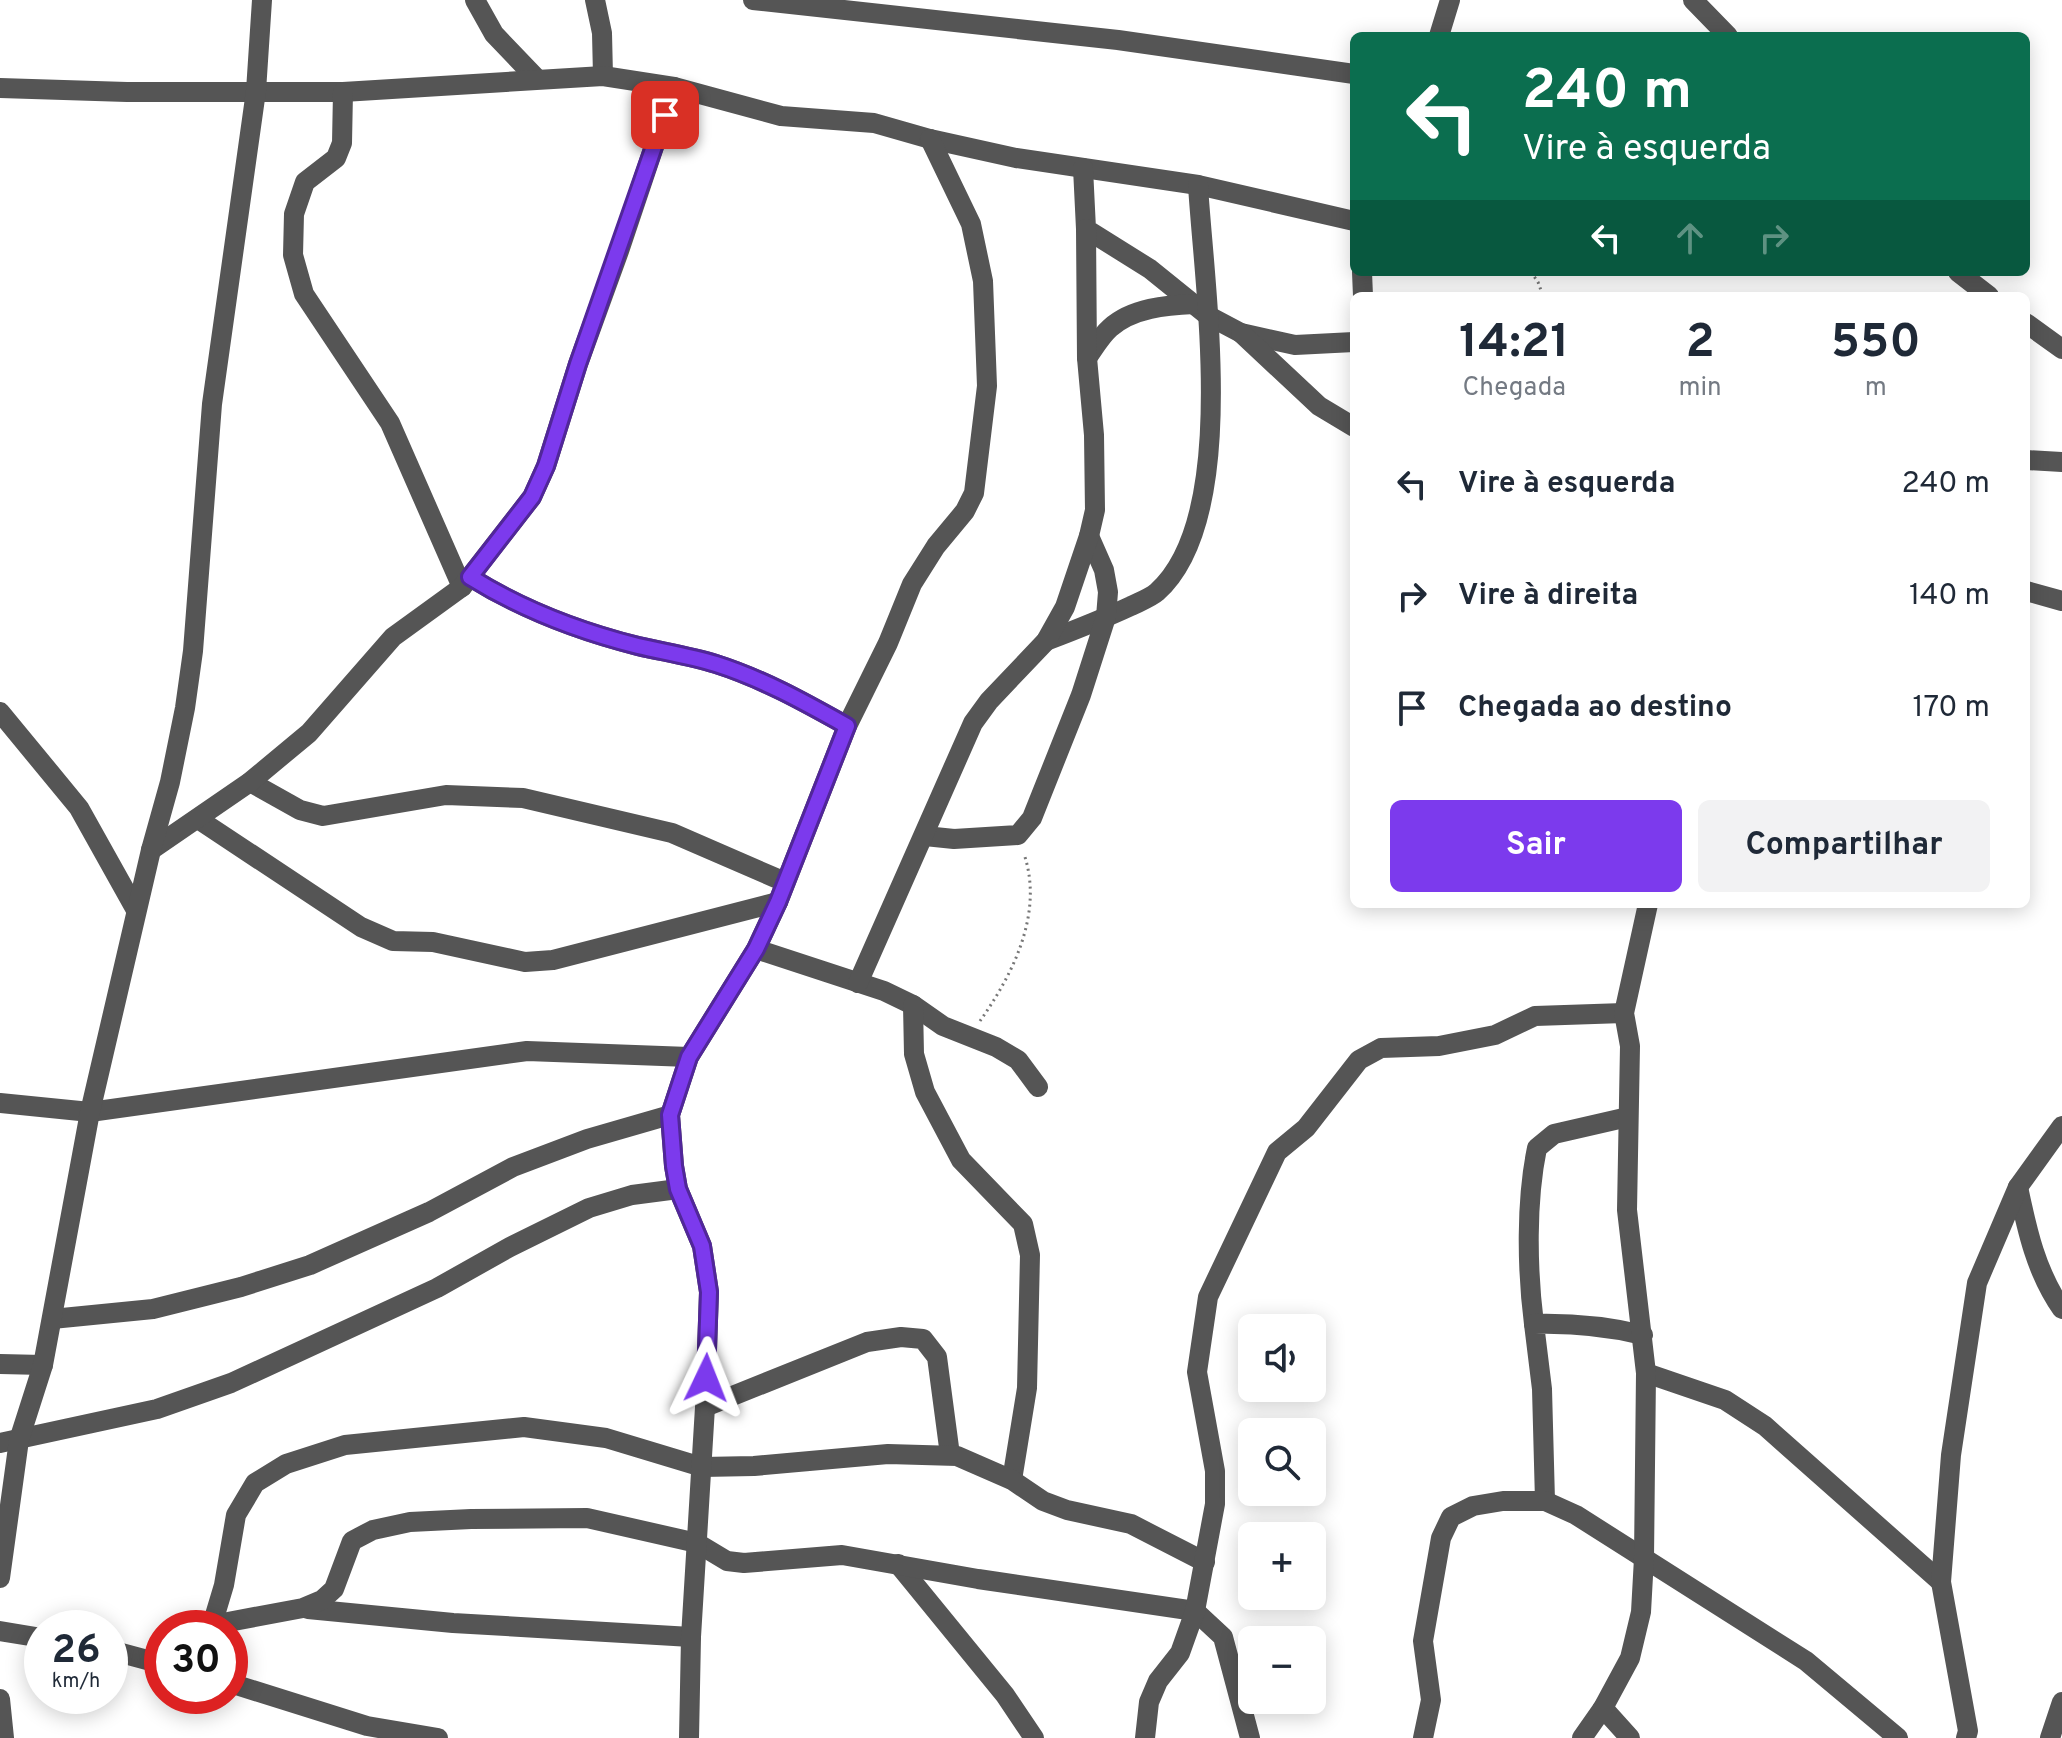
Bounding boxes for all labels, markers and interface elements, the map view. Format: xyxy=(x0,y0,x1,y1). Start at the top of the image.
text: 240 m xyxy=(1522,58,1692,128)
icon: left xyxy=(1390,64,1494,168)
pin xyxy=(631,81,699,149)
icon: arrive xyxy=(643,93,687,137)
text: Vire à esquerda xyxy=(1522,127,1771,173)
icon: left xyxy=(1584,216,1628,260)
icon: ahead xyxy=(1668,216,1712,260)
icon: right xyxy=(1752,216,1796,260)
text: 14:21 xyxy=(1459,314,1569,374)
text: 2 xyxy=(1685,314,1715,374)
text: 550 xyxy=(1831,314,1921,374)
text: Chegada xyxy=(1462,372,1566,405)
text: min xyxy=(1678,372,1722,405)
text: m xyxy=(1865,372,1887,405)
icon: left xyxy=(1390,462,1434,506)
text: Vire à esquerda xyxy=(1458,466,1675,503)
text: 240 m xyxy=(1902,466,1990,503)
icon: right xyxy=(1390,574,1434,618)
text: Vire à direita xyxy=(1458,578,1638,615)
text: 140 m xyxy=(1909,578,1990,615)
icon: arrive xyxy=(1390,686,1434,730)
text: Chegada ao destino xyxy=(1458,690,1732,727)
text: 170 m xyxy=(1912,690,1990,727)
button: Sair xyxy=(1390,800,1682,892)
button: Compartilhar xyxy=(1698,800,1990,892)
map controls xyxy=(1238,1314,1326,1714)
button: sound xyxy=(1238,1314,1326,1402)
position arrow xyxy=(664,1336,748,1420)
button: search xyxy=(1238,1418,1326,1506)
button: + xyxy=(1238,1522,1326,1610)
speed limit sign: 30 xyxy=(144,1610,248,1714)
button: − xyxy=(1238,1626,1326,1714)
text: 26 xyxy=(51,1627,101,1677)
text: km/h xyxy=(52,1669,100,1695)

